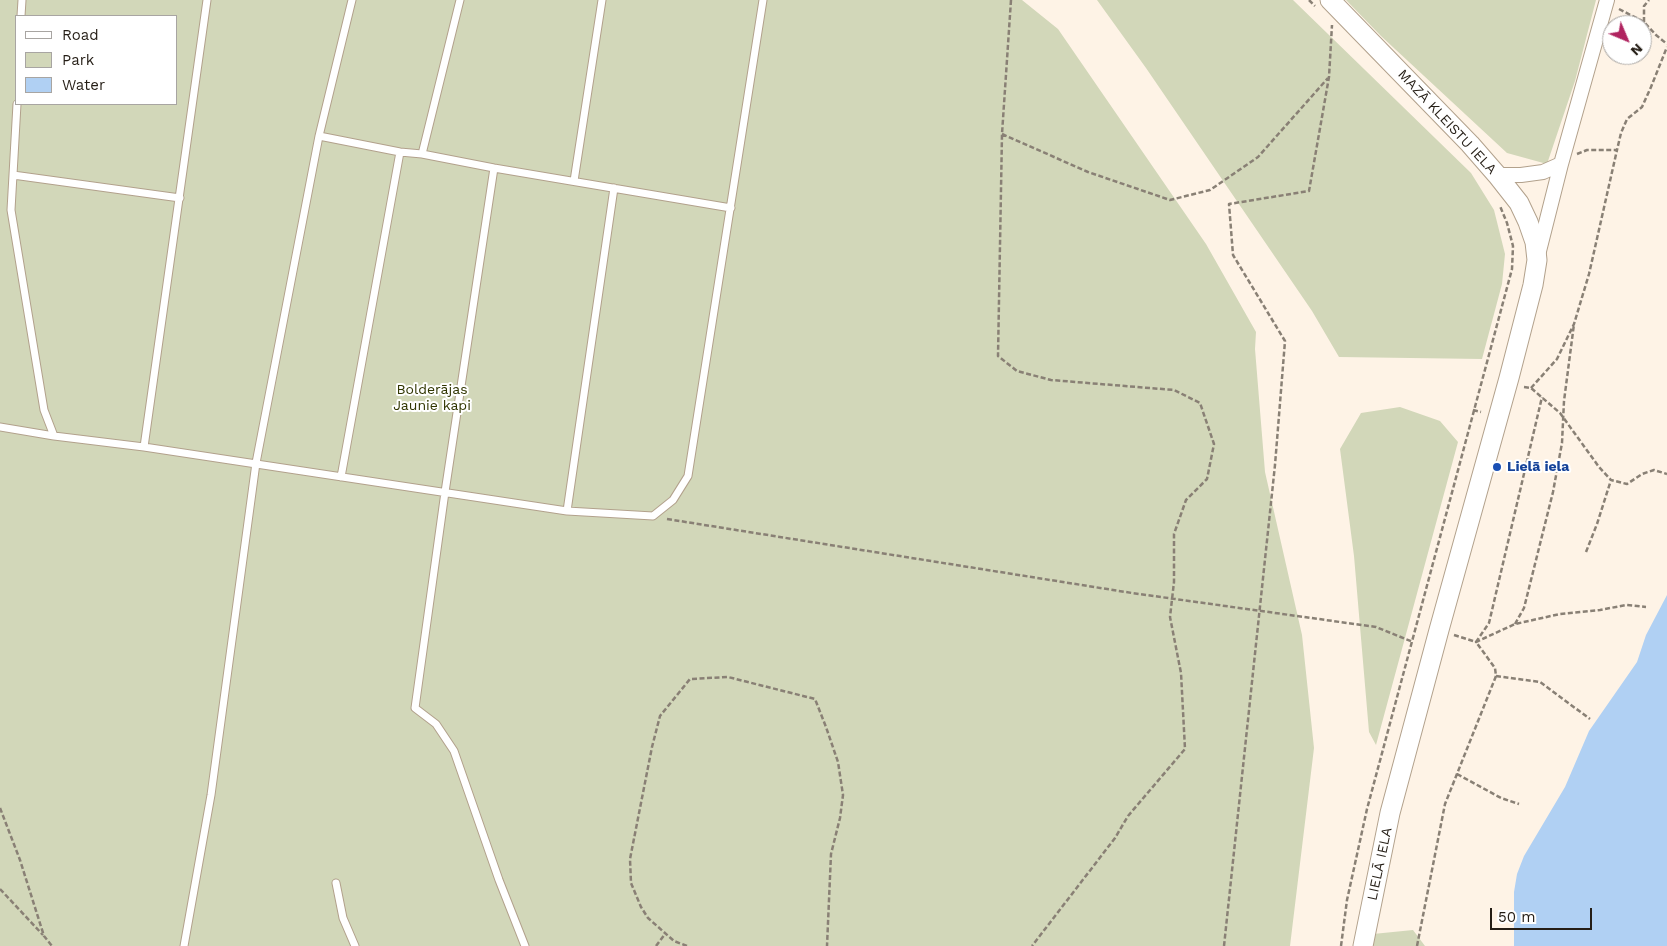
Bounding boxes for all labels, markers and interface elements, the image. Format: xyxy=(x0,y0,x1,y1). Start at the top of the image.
legend xyxy=(15,15,178,105)
north arrow xyxy=(1602,15,1652,65)
text: Road xyxy=(62,26,99,44)
text: N xyxy=(1628,41,1646,59)
text: Park xyxy=(62,51,94,69)
street label: MAZĀ KLEISTU IELA xyxy=(1394,66,1500,178)
text: Water xyxy=(62,76,105,94)
park label: Bolderājas Jaunie kapi xyxy=(393,382,471,414)
place label: Lielā iela xyxy=(1507,459,1569,475)
marker: Lielā iela xyxy=(1491,461,1503,473)
street label: LIELĀ IELA xyxy=(1364,826,1396,902)
scale bar xyxy=(1492,898,1594,930)
text: 50 m xyxy=(1498,908,1535,926)

